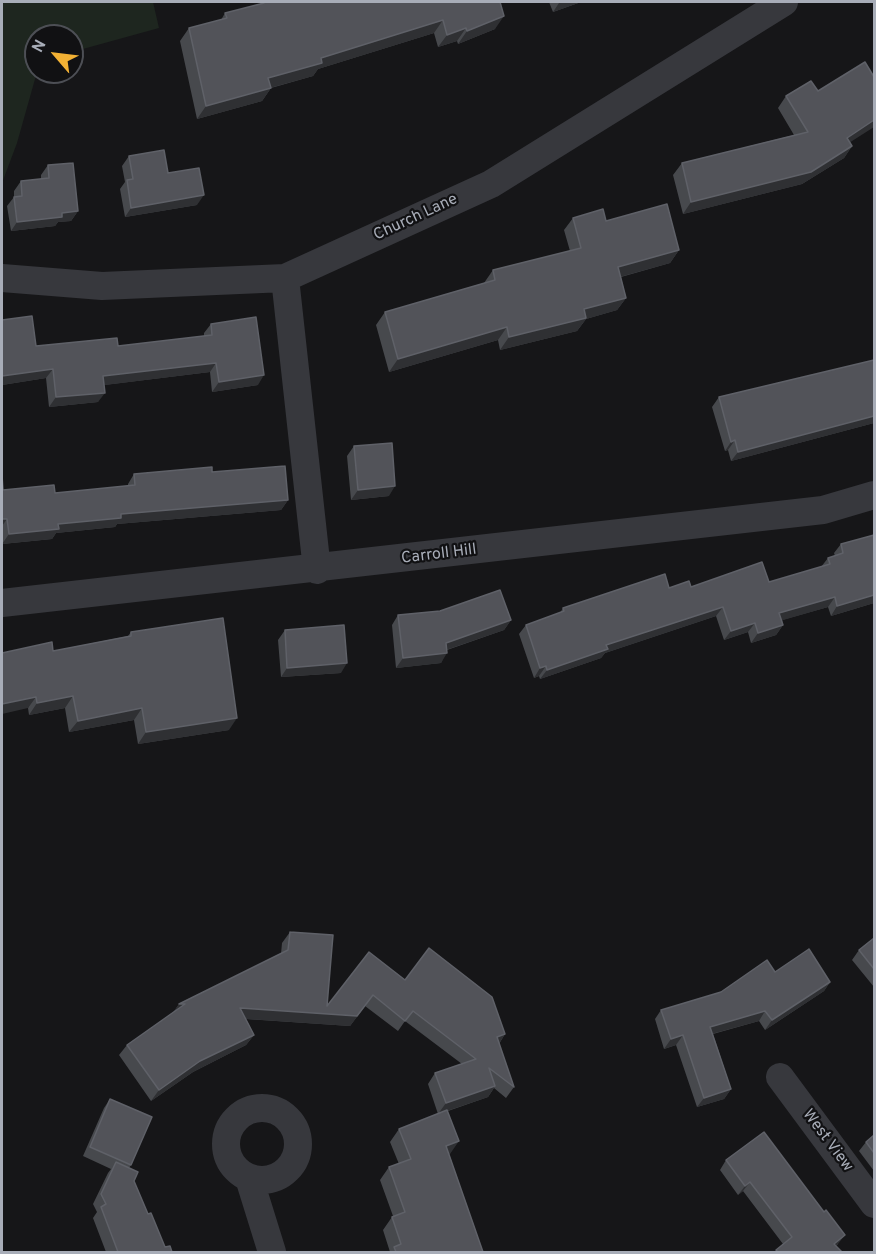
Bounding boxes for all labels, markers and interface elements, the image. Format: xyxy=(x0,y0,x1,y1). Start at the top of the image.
north arrow xyxy=(24,24,84,84)
text: N xyxy=(28,37,51,56)
street label: Church Lane xyxy=(371,190,461,246)
street label: Carroll Hill xyxy=(400,541,478,569)
street label: West View xyxy=(797,1106,857,1176)

